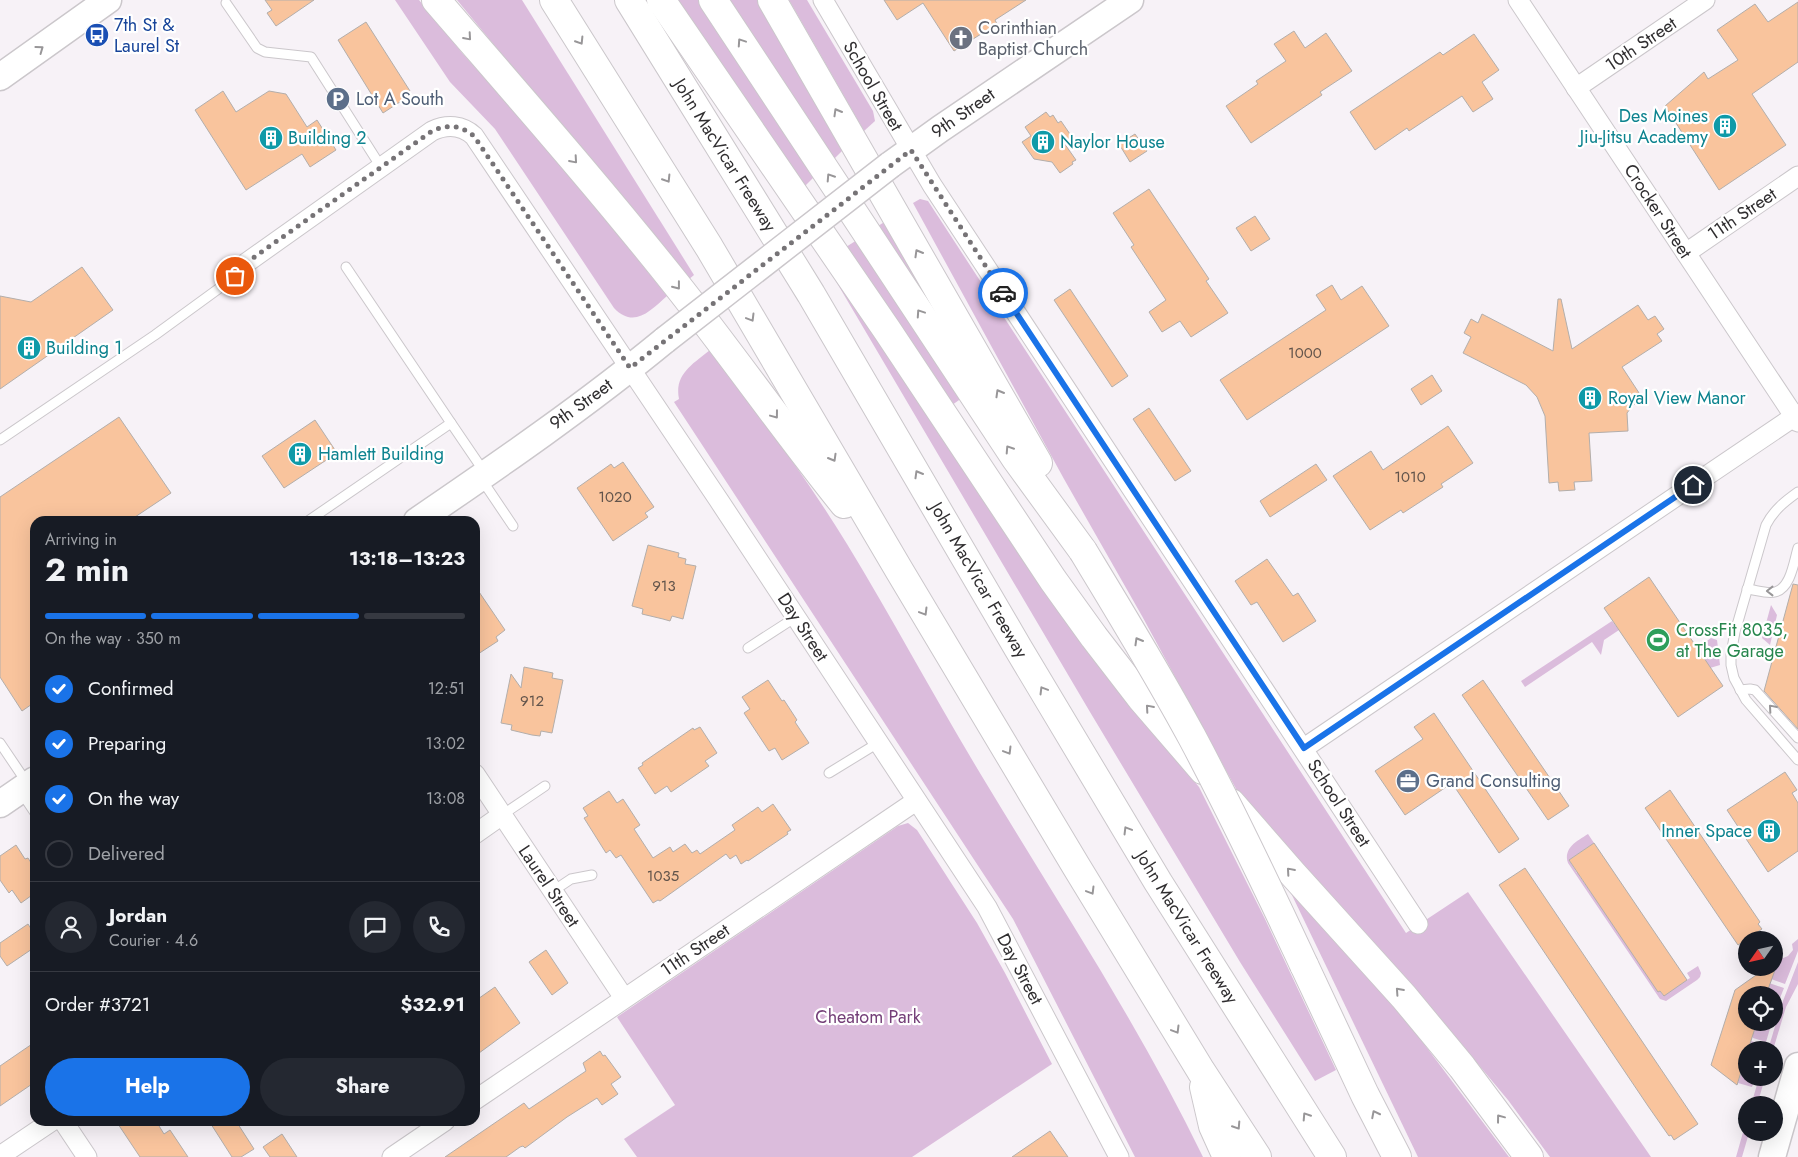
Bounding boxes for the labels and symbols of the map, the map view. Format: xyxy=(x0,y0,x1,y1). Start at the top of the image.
street label: 10th Street xyxy=(1600,10,1682,77)
place label: 7th St & Laurel St xyxy=(114,12,180,59)
place label: Corinthian Baptist Church xyxy=(978,15,1088,62)
bus stop icon: 7th St & Laurel St xyxy=(84,22,110,48)
church icon: Corinthian Baptist Church xyxy=(948,25,974,51)
one-way arrow xyxy=(462,31,471,40)
one-way arrow xyxy=(574,36,583,45)
street label: School Street xyxy=(837,36,910,136)
one-way arrow xyxy=(737,38,747,47)
one-way arrow xyxy=(34,46,43,55)
street label: John MacVicar Freeway xyxy=(666,72,783,237)
street label: 9th Street xyxy=(926,81,1001,144)
parking icon: Lot A South xyxy=(325,86,351,112)
place label: Lot A South xyxy=(356,86,444,112)
place label: Des Moines Jiu-Jitsu Academy xyxy=(1578,103,1708,150)
one-way arrow xyxy=(833,108,843,117)
building icon: Des Moines Jiu-Jitsu Academy xyxy=(1712,113,1738,139)
building icon: Building 2 xyxy=(258,125,284,151)
place label: Building 2 xyxy=(288,125,367,151)
building icon: Naylor House xyxy=(1030,129,1056,155)
place label: Naylor House xyxy=(1060,129,1165,155)
one-way arrow xyxy=(568,155,577,164)
street label: Crocker Street xyxy=(1618,159,1699,264)
one-way arrow xyxy=(660,173,670,182)
one-way arrow xyxy=(827,174,836,183)
street label: 11th Street xyxy=(1702,181,1782,247)
one-way arrow xyxy=(914,249,924,258)
pin xyxy=(214,255,256,297)
courier xyxy=(978,268,1028,318)
one-way arrow xyxy=(671,280,680,290)
one-way arrow xyxy=(917,309,926,319)
one-way arrow xyxy=(744,312,754,321)
building icon: Building 1 xyxy=(16,335,42,361)
place label: Building 1 xyxy=(46,335,122,361)
house number: 1000 xyxy=(1288,342,1322,364)
street label: 9th Street xyxy=(544,372,619,436)
building icon: Royal View Manor xyxy=(1577,385,1603,411)
place label: Royal View Manor xyxy=(1608,385,1746,411)
one-way arrow xyxy=(995,390,1005,399)
one-way arrow xyxy=(770,409,778,418)
building icon: Hamlett Building xyxy=(287,441,313,467)
place label: Hamlett Building xyxy=(318,441,444,467)
one-way arrow xyxy=(1006,445,1015,454)
one-way arrow xyxy=(827,452,837,461)
pin xyxy=(1672,464,1714,506)
house number: 1010 xyxy=(1394,466,1426,488)
one-way arrow xyxy=(914,471,924,480)
house number: 1020 xyxy=(598,486,632,508)
street label: John MacVicar Freeway xyxy=(923,495,1034,663)
house number: 913 xyxy=(652,575,676,597)
one-way arrow xyxy=(1765,586,1773,596)
street label: Day Street xyxy=(771,588,835,667)
one-way arrow xyxy=(918,607,928,616)
place label: CrossFit 8035, at The Garage xyxy=(1676,617,1788,664)
sports icon: CrossFit 8035, at The Garage xyxy=(1645,627,1671,653)
one-way arrow xyxy=(1135,638,1145,647)
one-way arrow xyxy=(1040,687,1050,696)
house number: 912 xyxy=(520,690,544,712)
one-way arrow xyxy=(1146,704,1155,713)
one-way arrow xyxy=(1769,704,1778,713)
one-way arrow xyxy=(1001,746,1011,755)
street label: School Street xyxy=(1301,754,1378,853)
office icon: Grand Consulting xyxy=(1395,768,1421,794)
place label: Grand Consulting xyxy=(1426,768,1561,794)
place label: Inner Space xyxy=(1661,818,1752,844)
building icon: Inner Space xyxy=(1756,818,1782,844)
one-way arrow xyxy=(1123,826,1133,835)
street label: Laurel Street xyxy=(512,840,586,933)
street label: John MacVicar Freeway xyxy=(1128,844,1245,1009)
house number: 1035 xyxy=(647,865,679,887)
one-way arrow xyxy=(1287,867,1296,876)
one-way arrow xyxy=(1085,885,1095,894)
street label: 11th Street xyxy=(655,917,735,983)
street label: Day Street xyxy=(990,929,1050,1010)
north arrow xyxy=(1738,931,1782,976)
one-way arrow xyxy=(1396,987,1405,996)
park label: Cheatom Park xyxy=(815,1004,921,1030)
one-way arrow xyxy=(1170,1024,1179,1033)
one-way arrow xyxy=(1371,1110,1381,1119)
one-way arrow xyxy=(1302,1112,1312,1121)
one-way arrow xyxy=(1497,1114,1506,1124)
one-way arrow xyxy=(1230,1121,1240,1130)

